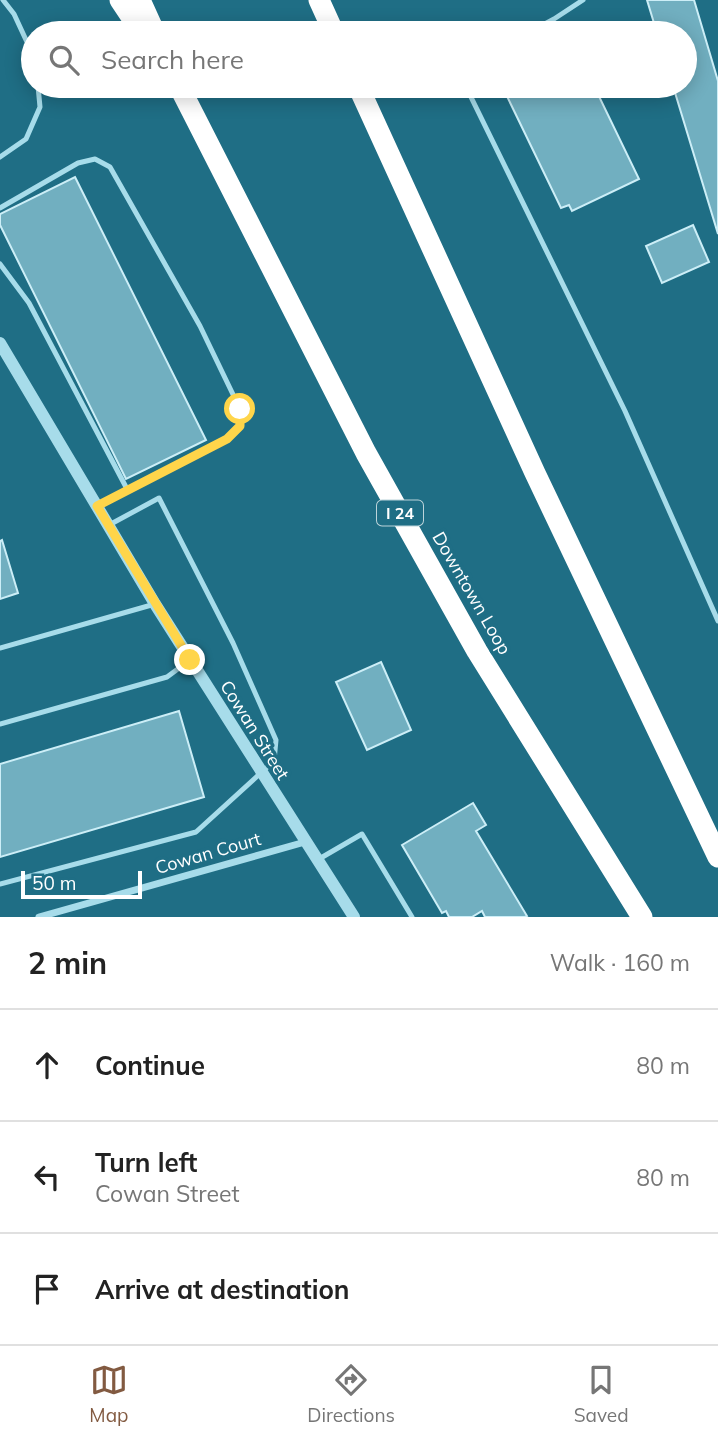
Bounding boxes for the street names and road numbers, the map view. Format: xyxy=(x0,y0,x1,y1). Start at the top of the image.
road number: I 24 xyxy=(377,500,423,526)
street label: Downtown Loop xyxy=(428,527,516,659)
street label: Cowan Street xyxy=(215,676,295,784)
street label: Cowan Court xyxy=(152,827,264,879)

